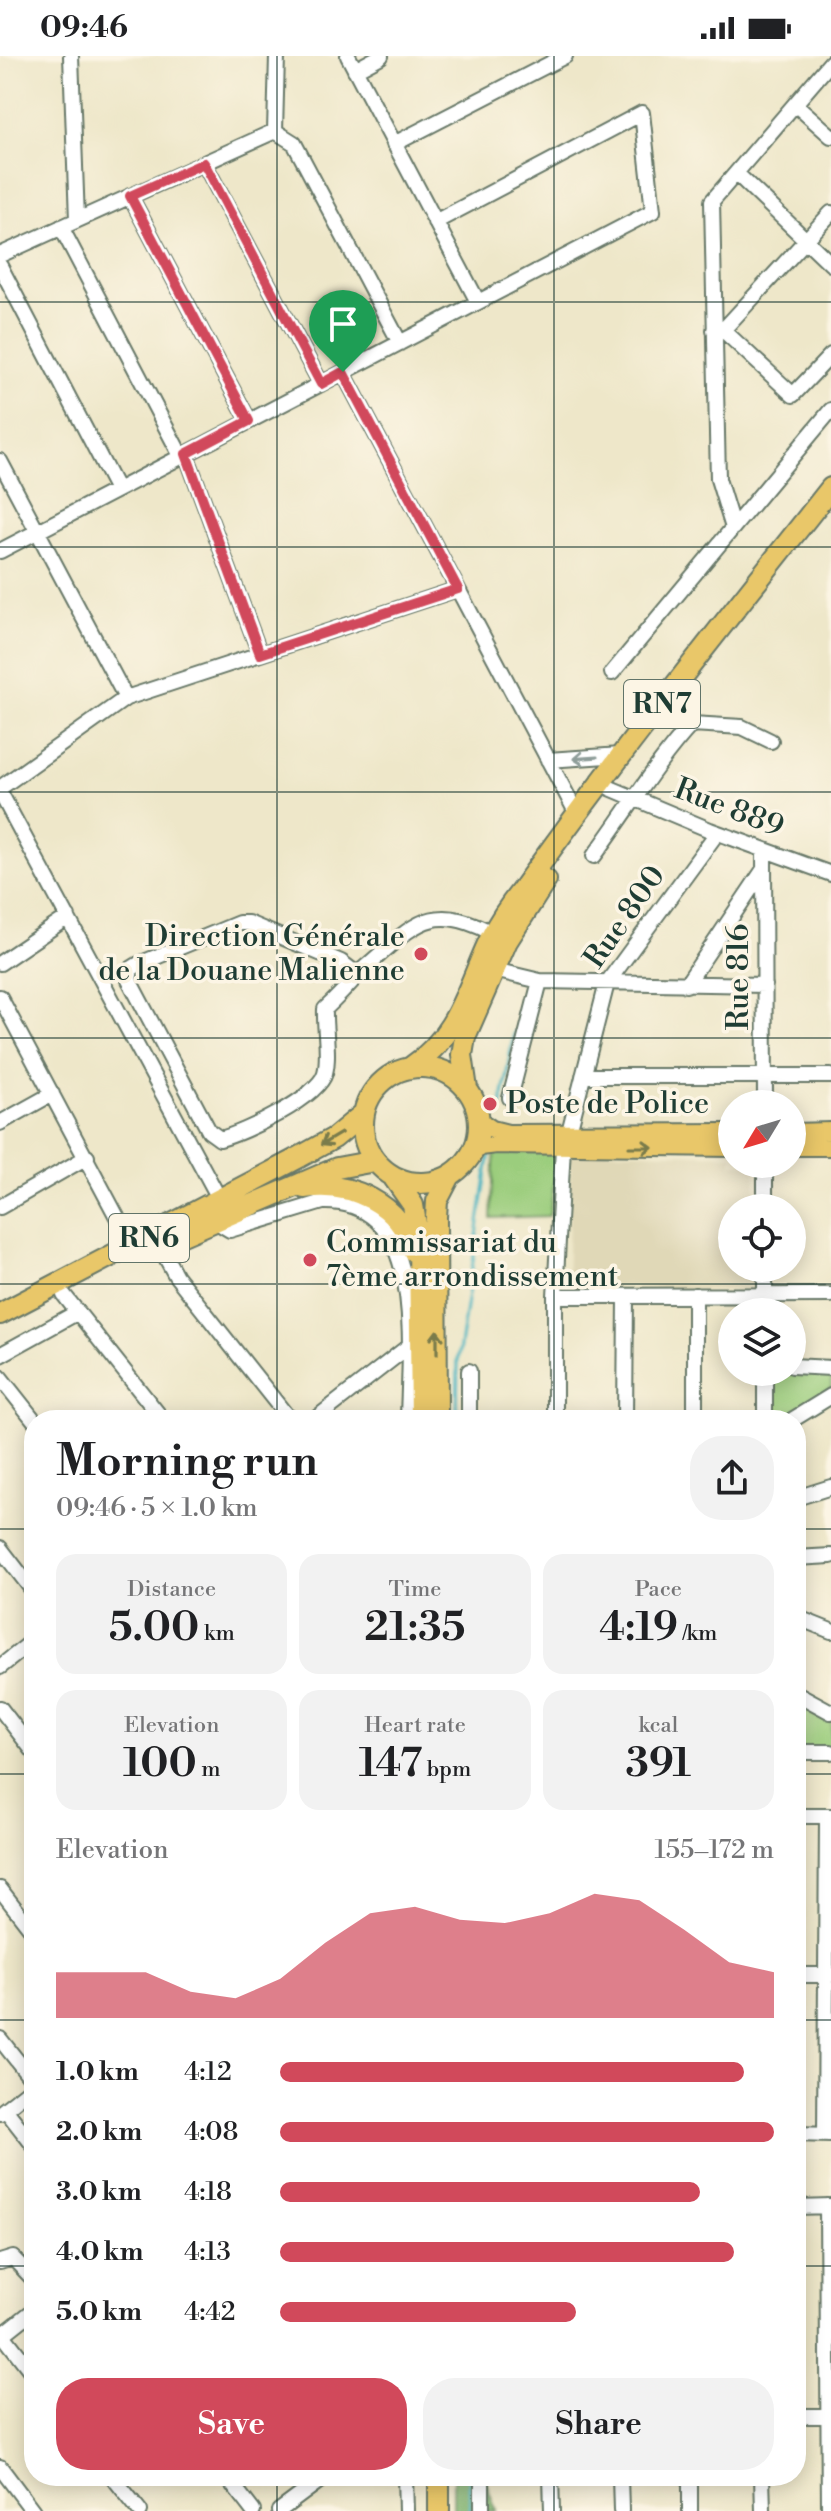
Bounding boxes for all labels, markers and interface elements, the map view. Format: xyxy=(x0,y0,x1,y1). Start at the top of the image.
text: 09:46 xyxy=(40,9,128,47)
pin xyxy=(309,290,377,372)
icon: arrive xyxy=(321,302,365,346)
road number: RN7 xyxy=(624,680,700,728)
one-way arrow xyxy=(572,750,599,765)
street label: Rue 889 xyxy=(669,770,789,846)
street label: Rue 800 xyxy=(576,858,674,976)
place label: Direction Générale de la Douane Malienne xyxy=(98,918,405,990)
street label: Rue 816 xyxy=(720,924,758,1030)
marker: Direction Générale de la Douane Malienne xyxy=(412,945,430,963)
place label: Poste de Police xyxy=(506,1085,709,1123)
north arrow xyxy=(718,1090,806,1178)
map controls xyxy=(718,1090,806,1386)
marker: Poste de Police xyxy=(481,1095,499,1113)
one-way arrow xyxy=(320,1131,343,1147)
one-way arrow xyxy=(627,1139,654,1155)
button: locate xyxy=(718,1194,806,1282)
road number: RN6 xyxy=(109,1214,189,1262)
place label: Commissariat du 7ème arrondissement xyxy=(326,1224,619,1296)
marker: Commissariat du 7ème arrondissement xyxy=(301,1251,319,1269)
button: layers xyxy=(718,1298,806,1386)
one-way arrow xyxy=(429,1329,445,1356)
text: Morning run xyxy=(56,1434,318,1489)
button: share xyxy=(690,1436,774,1520)
text: 09:46 · 5 × 1.0 km xyxy=(56,1492,258,1524)
text: Distance xyxy=(127,1576,216,1603)
text: Time xyxy=(389,1576,441,1603)
text: Pace xyxy=(635,1576,682,1603)
text: 5.00 xyxy=(109,1603,199,1653)
text: 21:35 xyxy=(365,1603,465,1653)
text: 4:19 xyxy=(599,1603,678,1653)
text: km xyxy=(199,1620,235,1647)
text: /km xyxy=(678,1620,717,1647)
text: Elevation xyxy=(124,1712,219,1739)
text: Heart rate xyxy=(364,1712,466,1739)
text: kcal xyxy=(638,1712,678,1739)
text: 100 xyxy=(123,1739,197,1789)
text: 147 xyxy=(359,1739,422,1789)
text: 391 xyxy=(626,1739,691,1789)
text: m xyxy=(197,1756,220,1783)
text: bpm xyxy=(422,1756,471,1783)
text: Elevation xyxy=(56,1834,169,1866)
text: 155–172 m xyxy=(655,1834,774,1866)
text: 1.0 km xyxy=(56,2056,139,2088)
text: 4:12 xyxy=(184,2056,232,2088)
text: 2.0 km xyxy=(56,2116,142,2148)
text: 4:08 xyxy=(184,2116,239,2148)
text: 3.0 km xyxy=(56,2176,142,2208)
text: 4:18 xyxy=(184,2176,232,2208)
text: 4.0 km xyxy=(56,2236,143,2268)
text: 4:13 xyxy=(184,2236,231,2268)
text: 5.0 km xyxy=(56,2296,142,2328)
text: 4:42 xyxy=(184,2296,236,2328)
button: Save xyxy=(56,2378,407,2470)
button: Share xyxy=(423,2378,774,2470)

